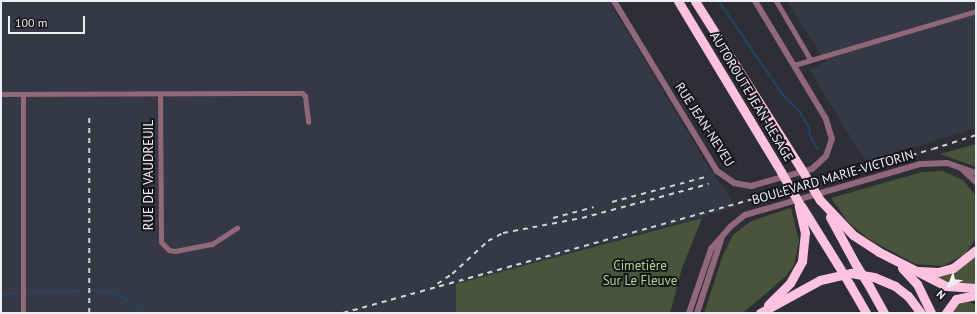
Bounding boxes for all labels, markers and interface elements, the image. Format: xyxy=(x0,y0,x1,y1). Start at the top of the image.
scale bar xyxy=(10,8,87,34)
text: 100 m xyxy=(15,15,48,30)
street label: AUTOROUTE JEAN-LESAGE xyxy=(706,29,796,165)
street label: RUE JEAN-NEVEU xyxy=(671,80,737,170)
street label: RUE DE VAUDREUIL xyxy=(141,120,157,230)
street label: BOULEVARD MARIE-VICTORIN xyxy=(750,147,916,209)
park label: Cimetière Sur Le Fleuve xyxy=(603,259,677,290)
north arrow xyxy=(929,266,969,306)
text: N xyxy=(934,287,948,303)

